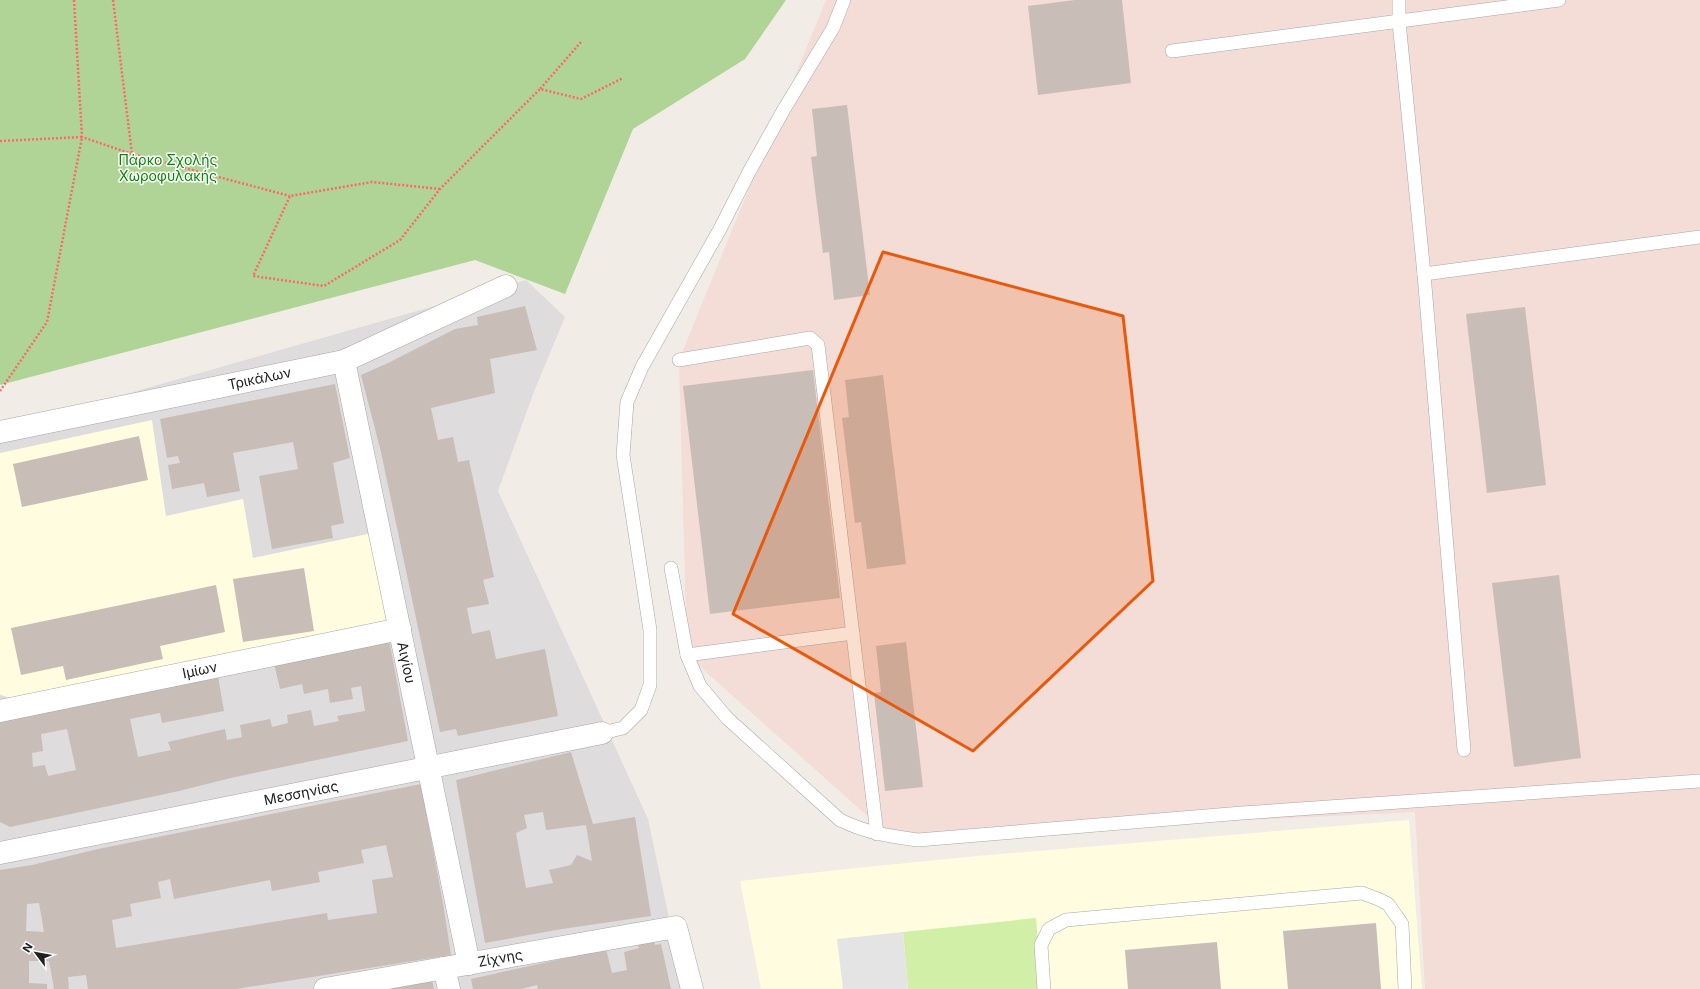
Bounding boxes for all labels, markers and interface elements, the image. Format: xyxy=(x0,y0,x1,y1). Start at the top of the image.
park label: Πάρκο Σχολής Χωροφυλακής xyxy=(118,151,218,184)
street label: Τρικάλων xyxy=(226,363,293,393)
street label: Αιγίου xyxy=(394,640,420,685)
street label: Ιμίων xyxy=(181,658,219,681)
street label: Μεσσηνίας xyxy=(262,777,340,808)
north arrow xyxy=(16,933,56,973)
text: N xyxy=(19,940,36,955)
street label: Ζίχνης xyxy=(477,945,524,970)

